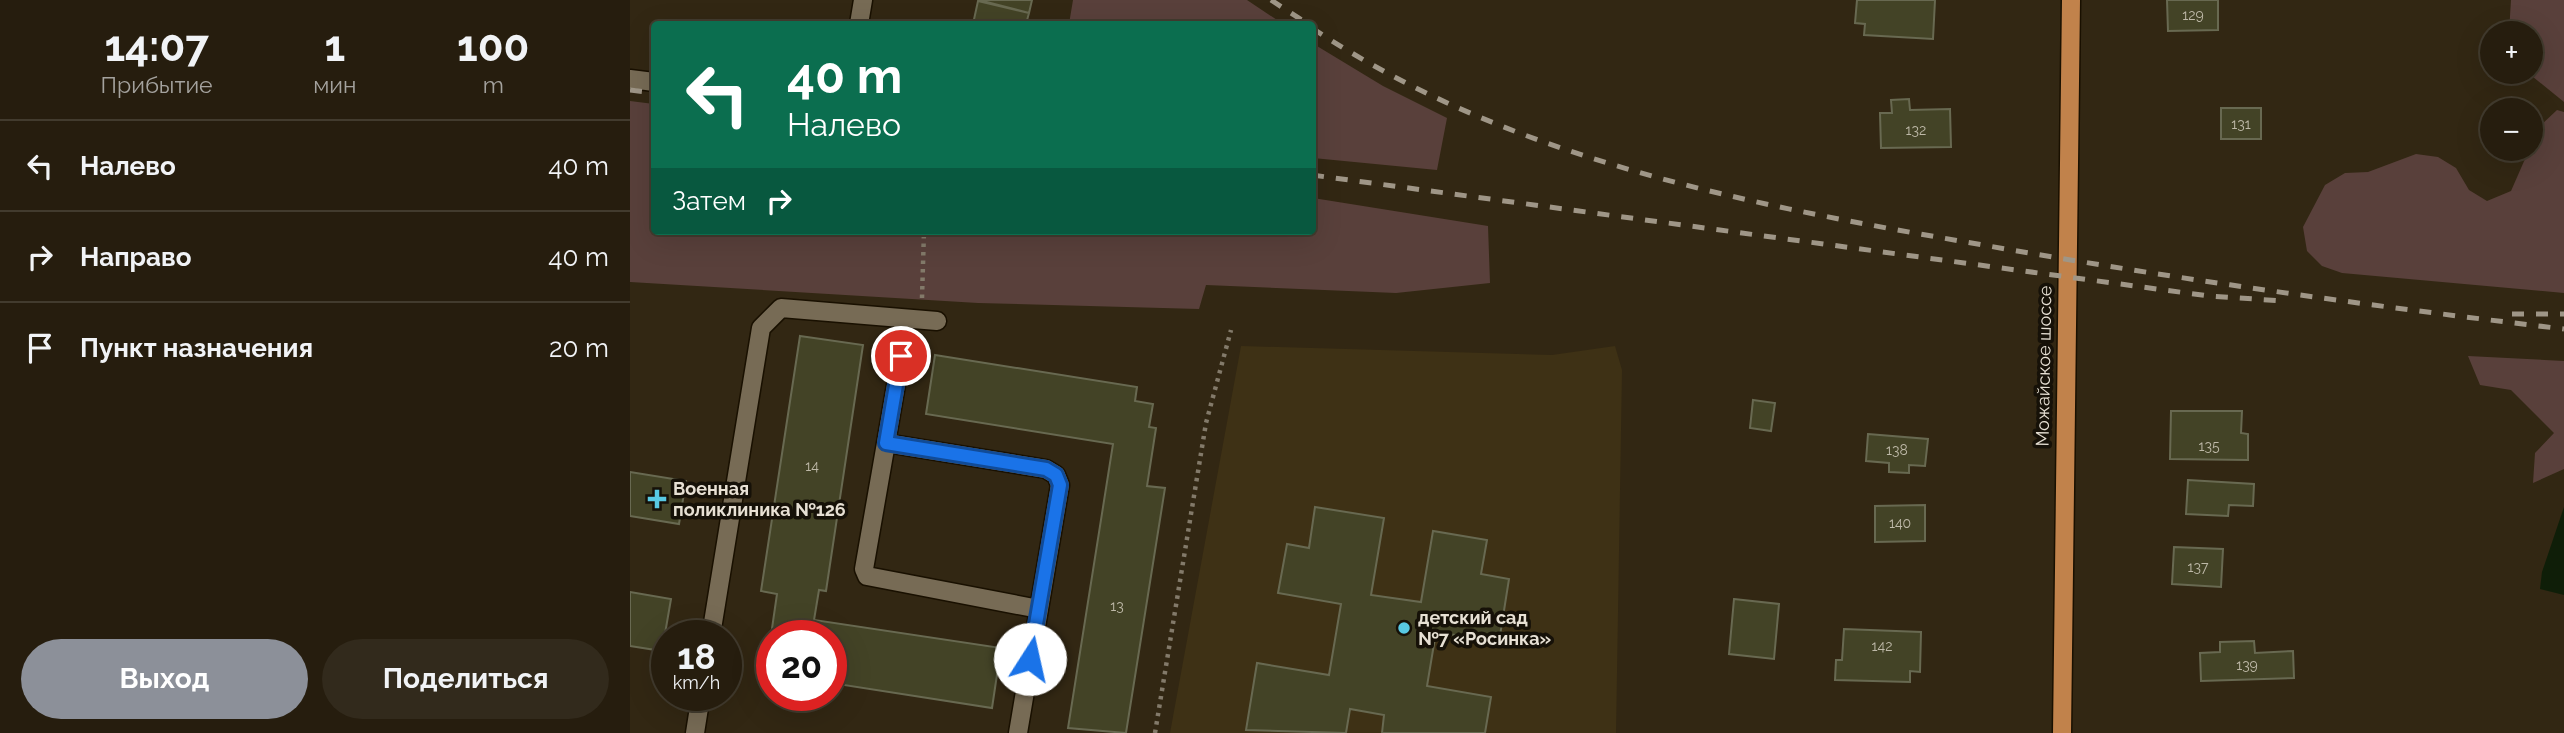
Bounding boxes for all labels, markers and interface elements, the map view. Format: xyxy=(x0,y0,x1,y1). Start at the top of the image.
house number: 129 xyxy=(2182,7,2204,23)
map controls xyxy=(2480,21,2543,161)
button: + xyxy=(2480,21,2543,84)
text: 14:07 xyxy=(104,22,209,71)
text: 1 xyxy=(324,22,345,71)
text: 100 xyxy=(457,22,529,71)
text: 40 m xyxy=(787,47,902,104)
icon: left xyxy=(672,49,763,140)
text: Прибытие xyxy=(101,71,213,98)
text: мин xyxy=(313,71,356,98)
text: m xyxy=(483,71,504,98)
button: − xyxy=(2480,98,2543,161)
text: Налево xyxy=(787,106,901,143)
house number: 131 xyxy=(2231,116,2251,132)
house number: 132 xyxy=(1906,122,1926,138)
icon: left xyxy=(21,147,59,185)
text: Налево xyxy=(80,151,176,181)
text: 40 m xyxy=(548,151,609,181)
icon: right xyxy=(760,182,798,220)
text: Затем xyxy=(672,186,746,216)
icon: right xyxy=(21,238,59,276)
text: Направо xyxy=(80,242,191,272)
text: 40 m xyxy=(548,242,609,272)
street label: Можайское шоссе xyxy=(2032,285,2055,447)
pin xyxy=(871,326,931,386)
icon: arrive xyxy=(21,329,59,367)
text: Пункт назначения xyxy=(80,333,313,363)
text: 20 m xyxy=(549,333,609,363)
icon: arrive xyxy=(882,337,920,375)
house number: 135 xyxy=(2198,438,2220,454)
house number: 138 xyxy=(1886,442,1908,458)
house number: 14 xyxy=(805,458,819,474)
place label: Военная поликлиника №126 xyxy=(673,478,846,520)
marker: Военная поликлиника №126 xyxy=(647,489,667,509)
house number: 140 xyxy=(1889,515,1911,531)
house number: 137 xyxy=(2188,559,2209,575)
house number: 13 xyxy=(1110,598,1124,614)
place label: детский сад №7 «Росинка» xyxy=(1418,607,1552,649)
speed limit sign: 20 xyxy=(756,620,847,711)
marker: детский сад №7 «Росинка» xyxy=(1396,620,1412,636)
position arrow xyxy=(993,622,1067,696)
text: 18 xyxy=(677,636,716,677)
house number: 142 xyxy=(1872,638,1892,654)
button: Выход xyxy=(21,639,308,719)
button: Поделиться xyxy=(322,639,609,719)
house number: 139 xyxy=(2236,657,2258,673)
text: km/h xyxy=(673,672,720,693)

